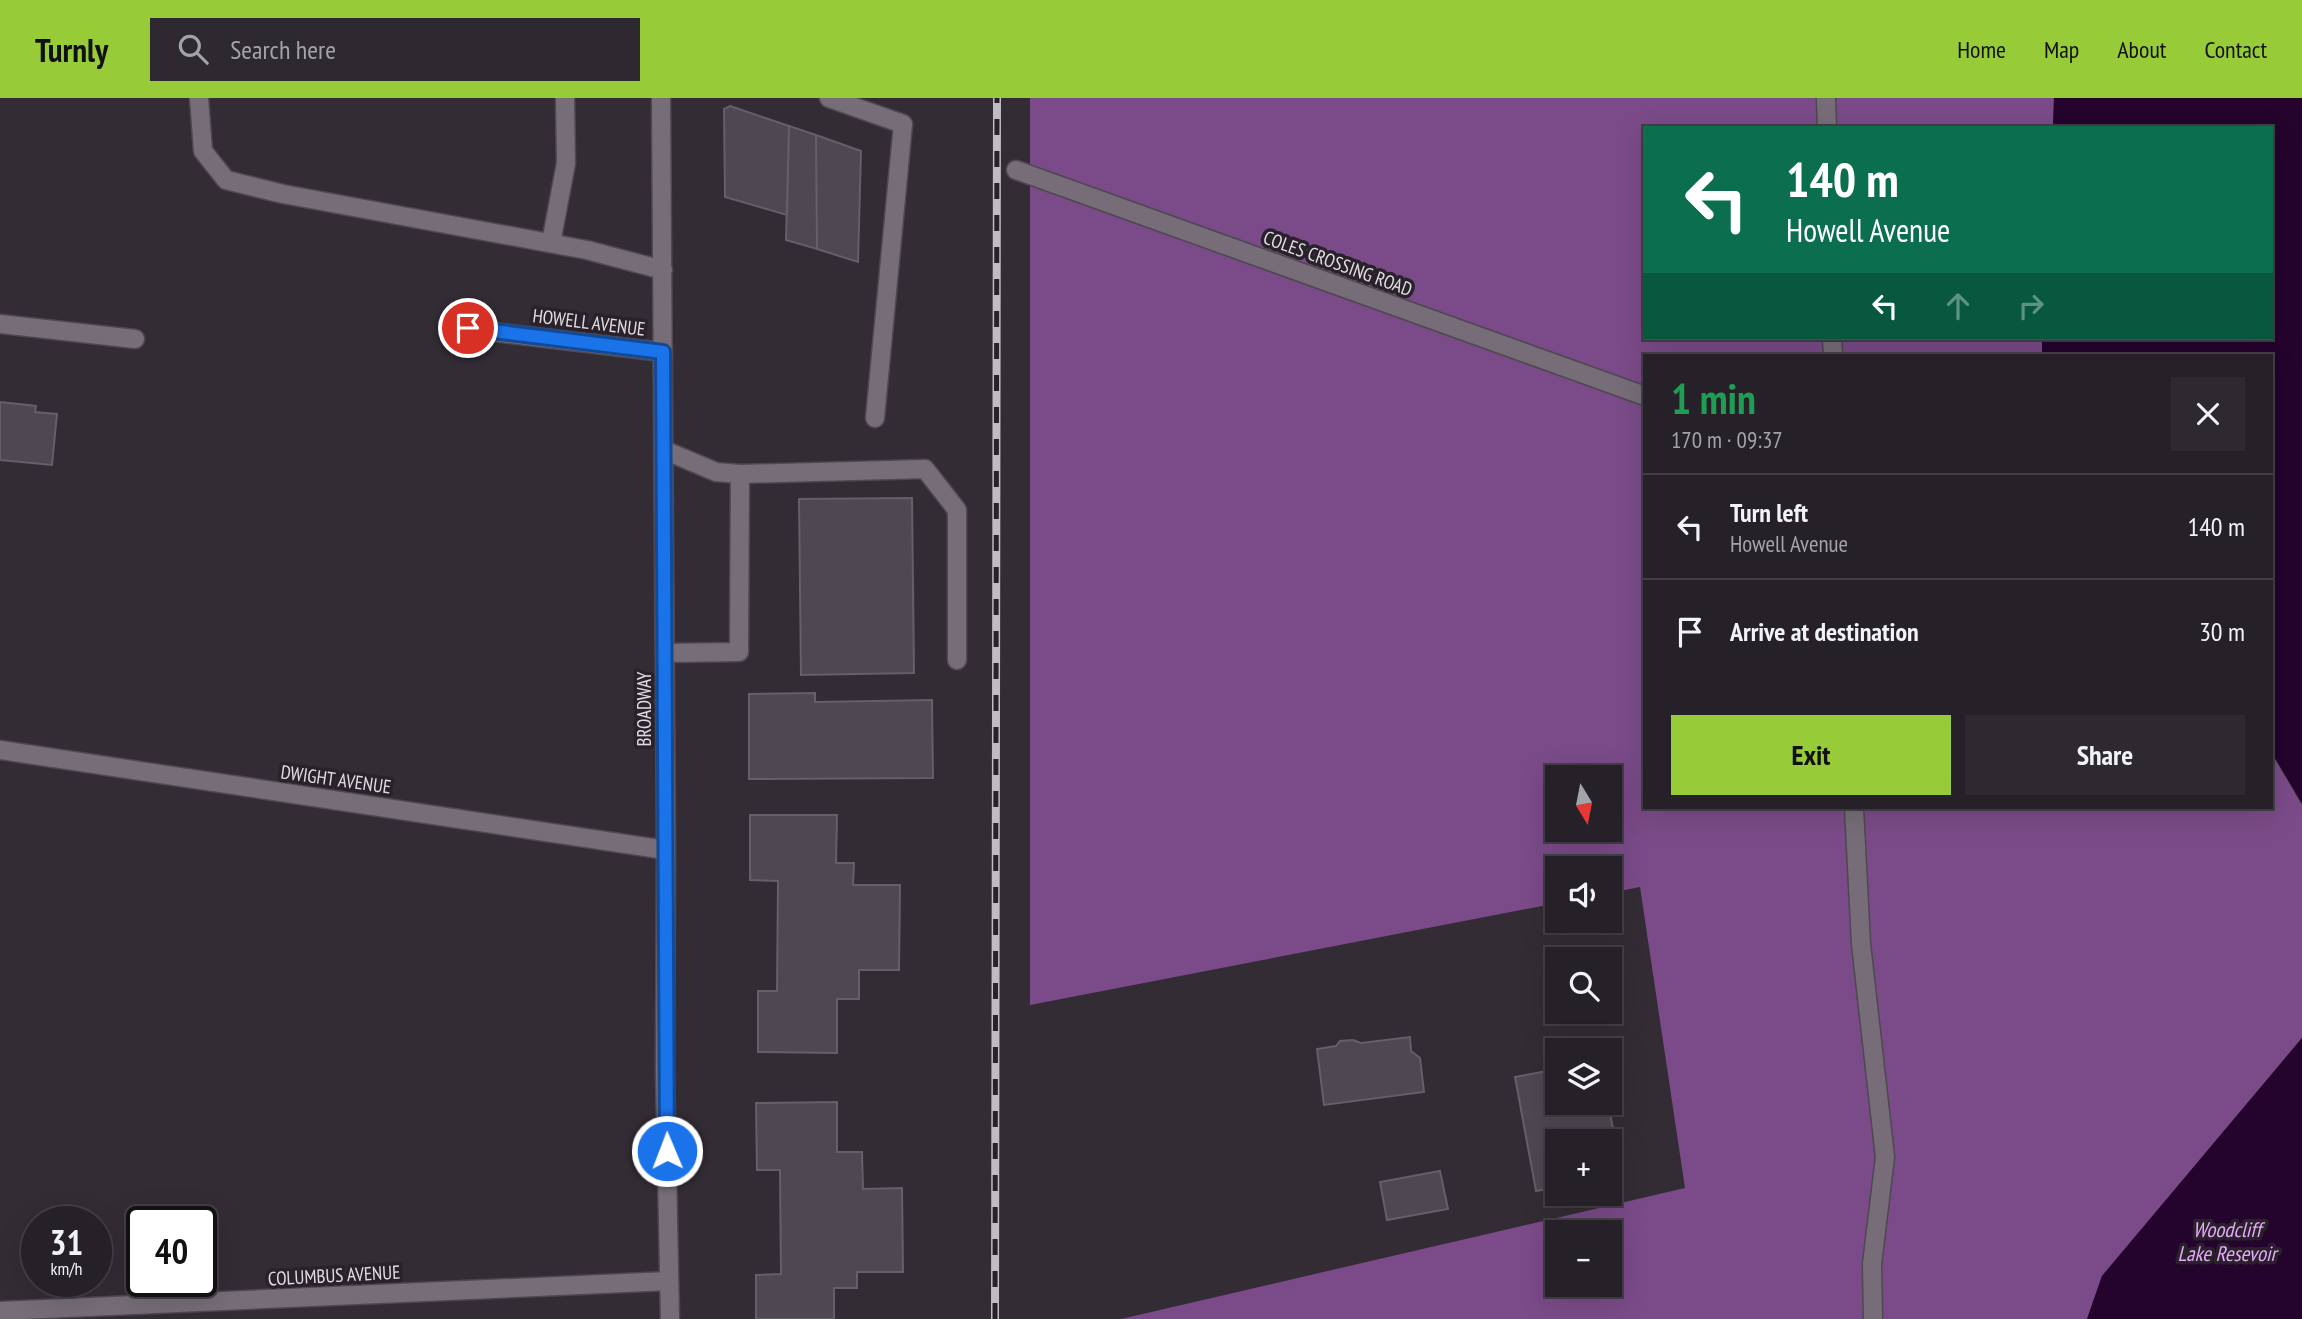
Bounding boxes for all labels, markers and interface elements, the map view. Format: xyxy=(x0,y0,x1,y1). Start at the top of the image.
search box xyxy=(150,18,640,81)
text: Turnly xyxy=(35,28,108,71)
icon: search xyxy=(174,30,212,68)
text: Search here xyxy=(230,33,336,66)
text: Home xyxy=(1957,34,2006,65)
text: Map xyxy=(2044,34,2079,65)
text: About xyxy=(2117,34,2166,65)
text: Contact xyxy=(2204,34,2267,65)
text: 140 m xyxy=(1786,147,1899,211)
icon: left xyxy=(1671,154,1762,245)
text: Howell Avenue xyxy=(1786,209,1950,251)
street label: COLES CROSSING ROAD xyxy=(1260,225,1416,301)
icon: left xyxy=(1866,287,1904,325)
icon: ahead xyxy=(1939,287,1977,325)
icon: right xyxy=(2012,287,2050,325)
pin xyxy=(438,298,498,358)
street label: HOWELL AVENUE xyxy=(531,303,647,341)
icon: arrive xyxy=(449,309,487,347)
text: 1 min xyxy=(1671,371,1756,426)
button: close xyxy=(2171,377,2245,451)
text: 170 m · 09:37 xyxy=(1671,425,1783,454)
text: Turn left xyxy=(1730,496,1808,529)
icon: left xyxy=(1671,508,1709,546)
text: 140 m xyxy=(2187,510,2245,543)
text: Howell Avenue xyxy=(1730,529,1848,558)
icon: arrive xyxy=(1671,613,1709,651)
text: Arrive at destination xyxy=(1730,615,1919,648)
text: 30 m xyxy=(2199,615,2245,648)
street label: BROADWAY xyxy=(632,671,656,747)
button: Exit xyxy=(1671,715,1951,795)
button: Share xyxy=(1965,715,2245,795)
street label: DWIGHT AVENUE xyxy=(279,759,393,799)
north arrow xyxy=(1545,765,1622,842)
map controls xyxy=(1545,765,1622,1297)
button: sound xyxy=(1545,856,1622,933)
button: search xyxy=(1545,947,1622,1024)
button: layers xyxy=(1545,1038,1622,1115)
position arrow xyxy=(630,1114,704,1188)
button: + xyxy=(1545,1129,1622,1206)
speed limit sign: 40 xyxy=(126,1206,217,1297)
water label: Woodcliff Lake Resevoir xyxy=(2178,1216,2280,1267)
text: 31 xyxy=(50,1219,83,1265)
button: − xyxy=(1545,1220,1622,1297)
text: km/h xyxy=(51,1257,82,1280)
street label: COLUMBUS AVENUE xyxy=(267,1260,401,1290)

